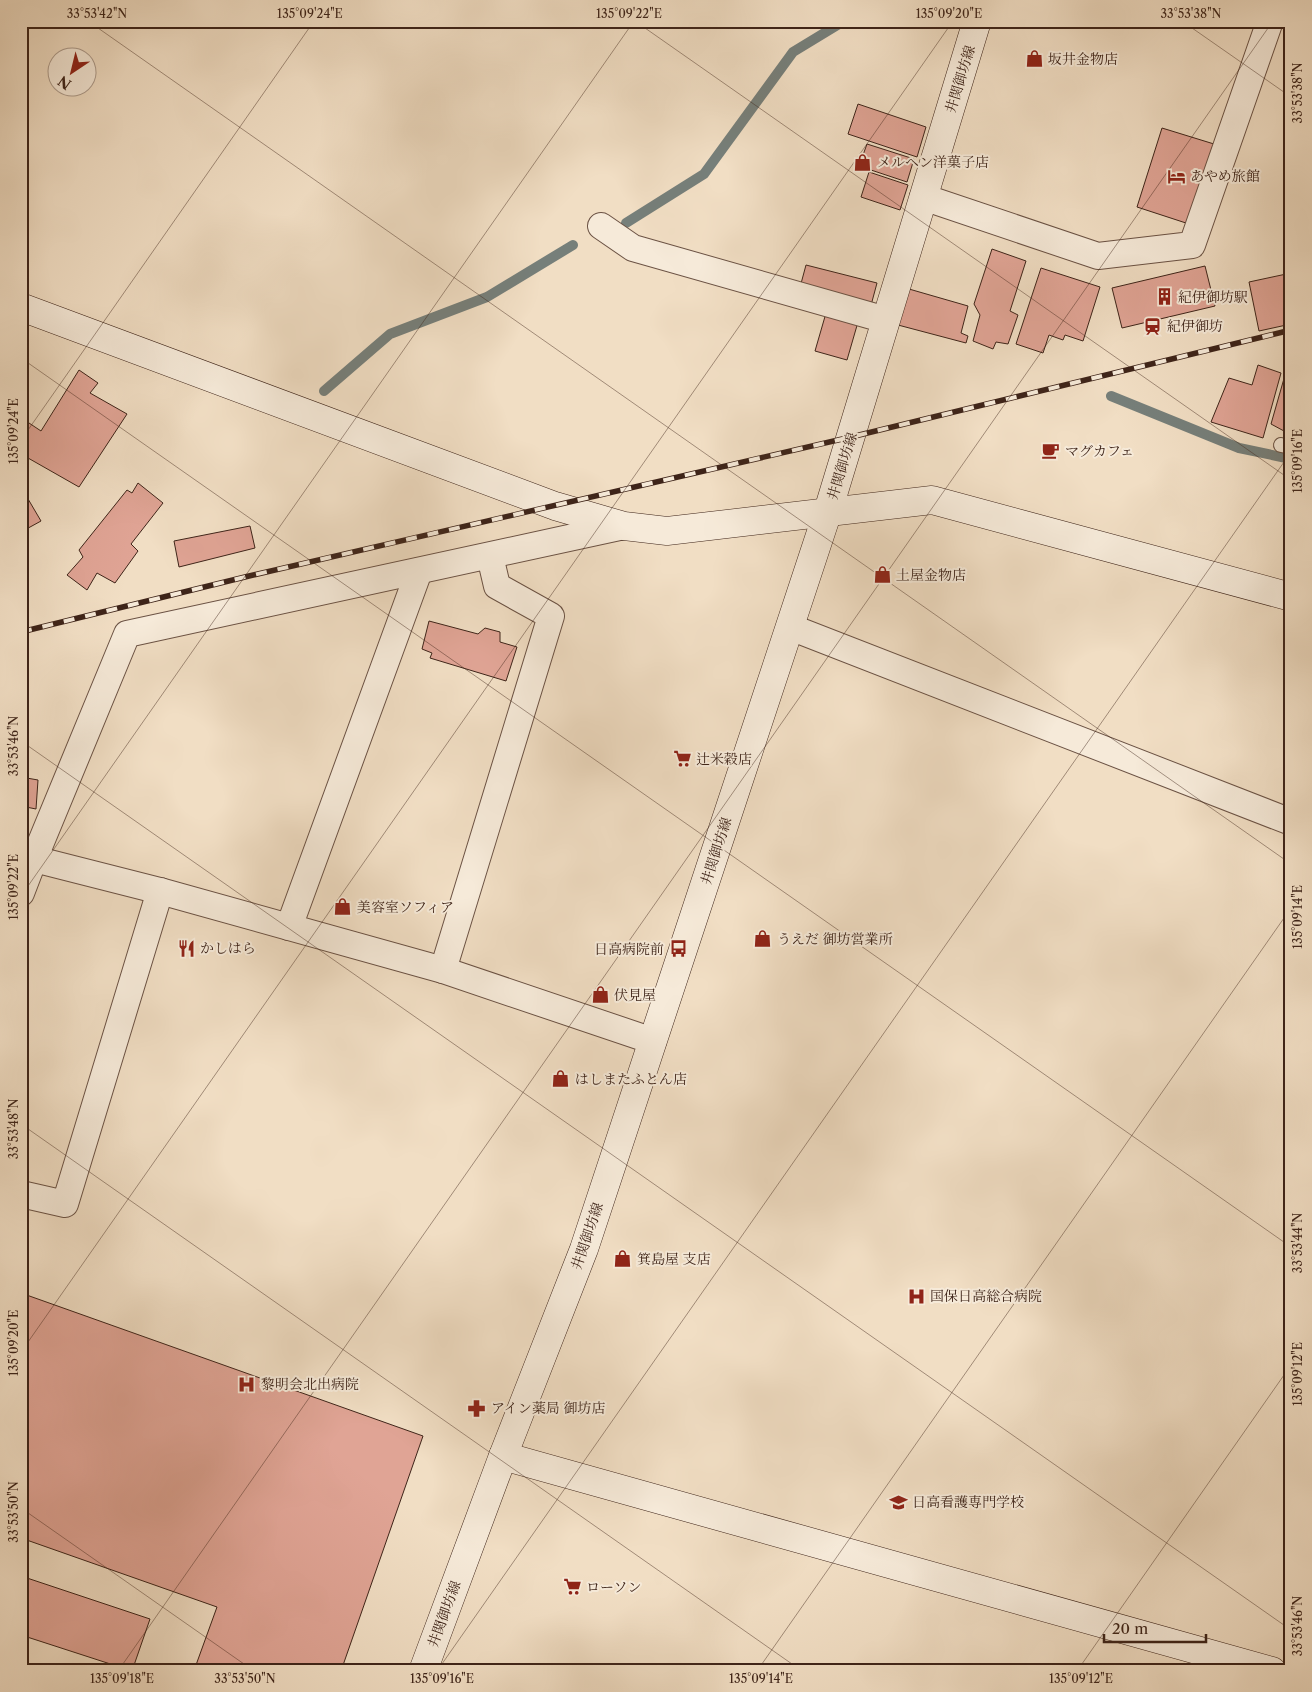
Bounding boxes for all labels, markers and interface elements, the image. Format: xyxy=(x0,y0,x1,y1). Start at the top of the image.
text: 33°53'42"N xyxy=(67,6,127,21)
text: 135°09'24"E xyxy=(277,6,343,21)
text: 135°09'22"E xyxy=(596,6,662,21)
text: 135°09'20"E xyxy=(916,6,982,21)
text: 33°53'38"N xyxy=(1161,6,1222,21)
street label: 井関御坊線 xyxy=(941,43,979,115)
north arrow xyxy=(48,48,98,98)
shop icon: 坂井金物店 xyxy=(1024,49,1044,69)
place label: 坂井金物店 xyxy=(1048,50,1118,68)
text: 33°53'38"N xyxy=(1290,62,1305,123)
text: N xyxy=(54,72,75,94)
shop icon: メルヘン洋菓子店 xyxy=(853,152,873,172)
place label: メルヘン洋菓子店 xyxy=(877,153,989,171)
hotel icon: あやめ旅館 xyxy=(1166,166,1186,186)
place label: あやめ旅館 xyxy=(1190,167,1260,185)
building icon: 紀伊御坊駅 xyxy=(1154,287,1174,307)
place label: 紀伊御坊駅 xyxy=(1178,288,1248,306)
station icon: 紀伊御坊 xyxy=(1143,316,1163,336)
place label: 紀伊御坊 xyxy=(1167,317,1223,335)
text: 135°09'24"E xyxy=(6,398,21,464)
text: 135°09'16"E xyxy=(1290,429,1305,493)
street label: 井関御坊線 xyxy=(823,430,861,502)
cafe icon: マグカフェ xyxy=(1041,441,1061,461)
place label: マグカフェ xyxy=(1065,442,1134,460)
shop icon: 土屋金物店 xyxy=(872,565,892,585)
place label: 土屋金物店 xyxy=(896,566,966,584)
text: 33°53'46"N xyxy=(6,716,21,776)
supermarket icon: 辻米穀店 xyxy=(672,749,692,769)
place label: 辻米穀店 xyxy=(696,750,752,768)
street label: 井関御坊線 xyxy=(697,815,735,887)
text: 135°09'22"E xyxy=(6,854,21,920)
text: 135°09'14"E xyxy=(1290,885,1305,949)
shop icon: 美容室ソフィア xyxy=(333,897,353,917)
place label: 美容室ソフィア xyxy=(357,898,454,916)
shop icon: うえだ 御坊営業所 xyxy=(753,929,773,949)
place label: うえだ 御坊営業所 xyxy=(777,930,893,948)
restaurant icon: かしはら xyxy=(176,938,196,958)
place label: かしはら xyxy=(200,939,256,957)
bus stop icon: 日高病院前 xyxy=(668,939,688,959)
place label: 日高病院前 xyxy=(594,940,664,958)
shop icon: 伏見屋 xyxy=(590,985,610,1005)
place label: 伏見屋 xyxy=(614,986,656,1004)
shop icon: はしまたふとん店 xyxy=(551,1069,571,1089)
place label: はしまたふとん店 xyxy=(575,1070,687,1088)
text: 33°53'48"N xyxy=(6,1099,21,1159)
street label: 井関御坊線 xyxy=(567,1200,607,1272)
text: 33°53'44"N xyxy=(1290,1213,1305,1273)
shop icon: 箕島屋 支店 xyxy=(613,1249,633,1269)
place label: 箕島屋 支店 xyxy=(637,1250,711,1268)
hospital icon: 国保日高総合病院 xyxy=(906,1286,926,1306)
place label: 国保日高総合病院 xyxy=(930,1287,1042,1305)
text: 135°09'20"E xyxy=(6,1310,21,1376)
text: 135°09'12"E xyxy=(1290,1342,1305,1406)
hospital icon: 黎明会北出病院 xyxy=(237,1374,257,1394)
place label: 黎明会北出病院 xyxy=(261,1375,359,1393)
pharmacy icon: アイン薬局 御坊店 xyxy=(467,1398,487,1418)
place label: アイン薬局 御坊店 xyxy=(491,1399,605,1417)
text: 33°53'50"N xyxy=(6,1481,21,1543)
school or university icon: 日高看護専門学校 xyxy=(888,1492,908,1512)
place label: 日高看護専門学校 xyxy=(912,1493,1024,1511)
supermarket icon: ローソン xyxy=(562,1577,582,1597)
street label: 井関御坊線 xyxy=(424,1578,464,1650)
place label: ローソン xyxy=(586,1578,641,1596)
text: 33°53'46"N xyxy=(1290,1596,1305,1656)
scale bar xyxy=(1104,1612,1207,1644)
text: 20 m xyxy=(1112,1619,1148,1638)
text: 135°09'18"E xyxy=(90,1671,154,1686)
text: 33°53'50"N xyxy=(214,1671,276,1686)
text: 135°09'16"E xyxy=(410,1671,474,1686)
text: 135°09'14"E xyxy=(729,1671,793,1686)
text: 135°09'12"E xyxy=(1049,1671,1113,1686)

